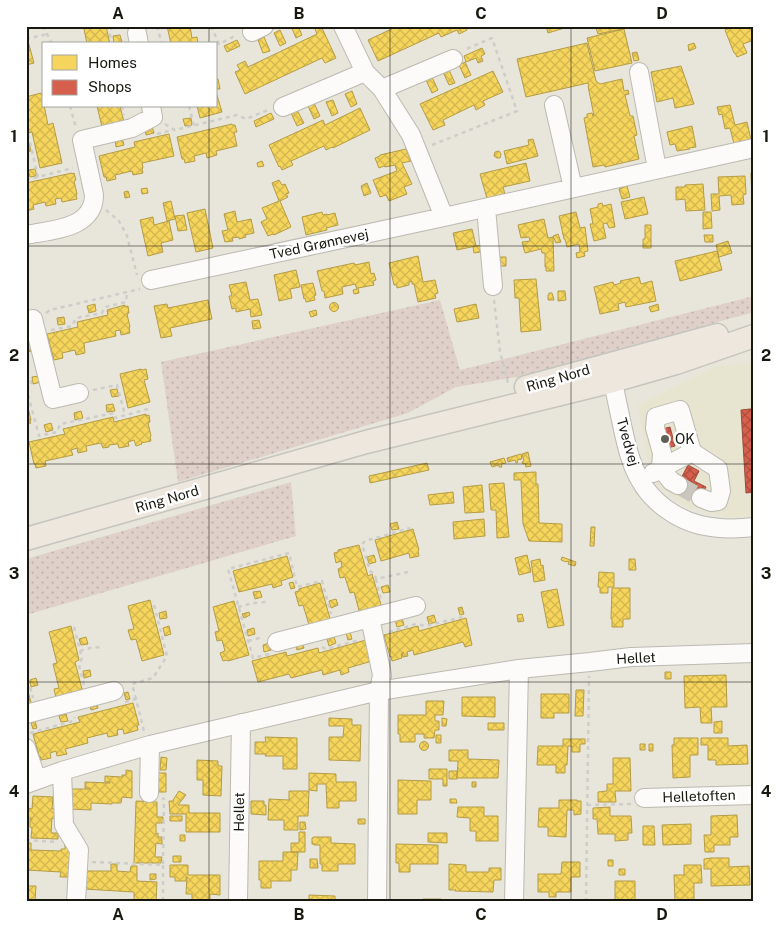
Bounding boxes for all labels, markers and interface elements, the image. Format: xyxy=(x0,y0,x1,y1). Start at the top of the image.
text: A xyxy=(112,4,124,23)
text: B xyxy=(294,4,305,23)
text: C xyxy=(475,4,487,23)
text: D xyxy=(656,4,668,23)
legend xyxy=(42,42,218,108)
text: Homes xyxy=(88,54,137,71)
text: Shops xyxy=(88,78,132,95)
text: 1 xyxy=(11,127,17,146)
text: 1 xyxy=(763,127,769,146)
street label: Tved Grønnevej xyxy=(268,226,370,262)
text: 2 xyxy=(9,346,19,365)
text: 2 xyxy=(761,346,771,365)
street label: Ring Nord xyxy=(524,361,592,395)
street label: Tvedvej xyxy=(613,416,643,468)
place label: OK xyxy=(675,431,695,447)
marker: OK xyxy=(659,433,671,445)
street label: Ring Nord xyxy=(133,482,201,516)
text: 3 xyxy=(9,564,19,583)
text: 3 xyxy=(761,564,771,583)
street label: Hellet xyxy=(616,649,656,667)
text: 4 xyxy=(9,782,20,801)
text: 4 xyxy=(761,782,772,801)
street label: Helletoften xyxy=(662,787,736,805)
street label: Hellet xyxy=(231,792,247,832)
text: A xyxy=(112,905,124,924)
text: B xyxy=(294,905,305,924)
text: C xyxy=(475,905,487,924)
text: D xyxy=(656,905,668,924)

